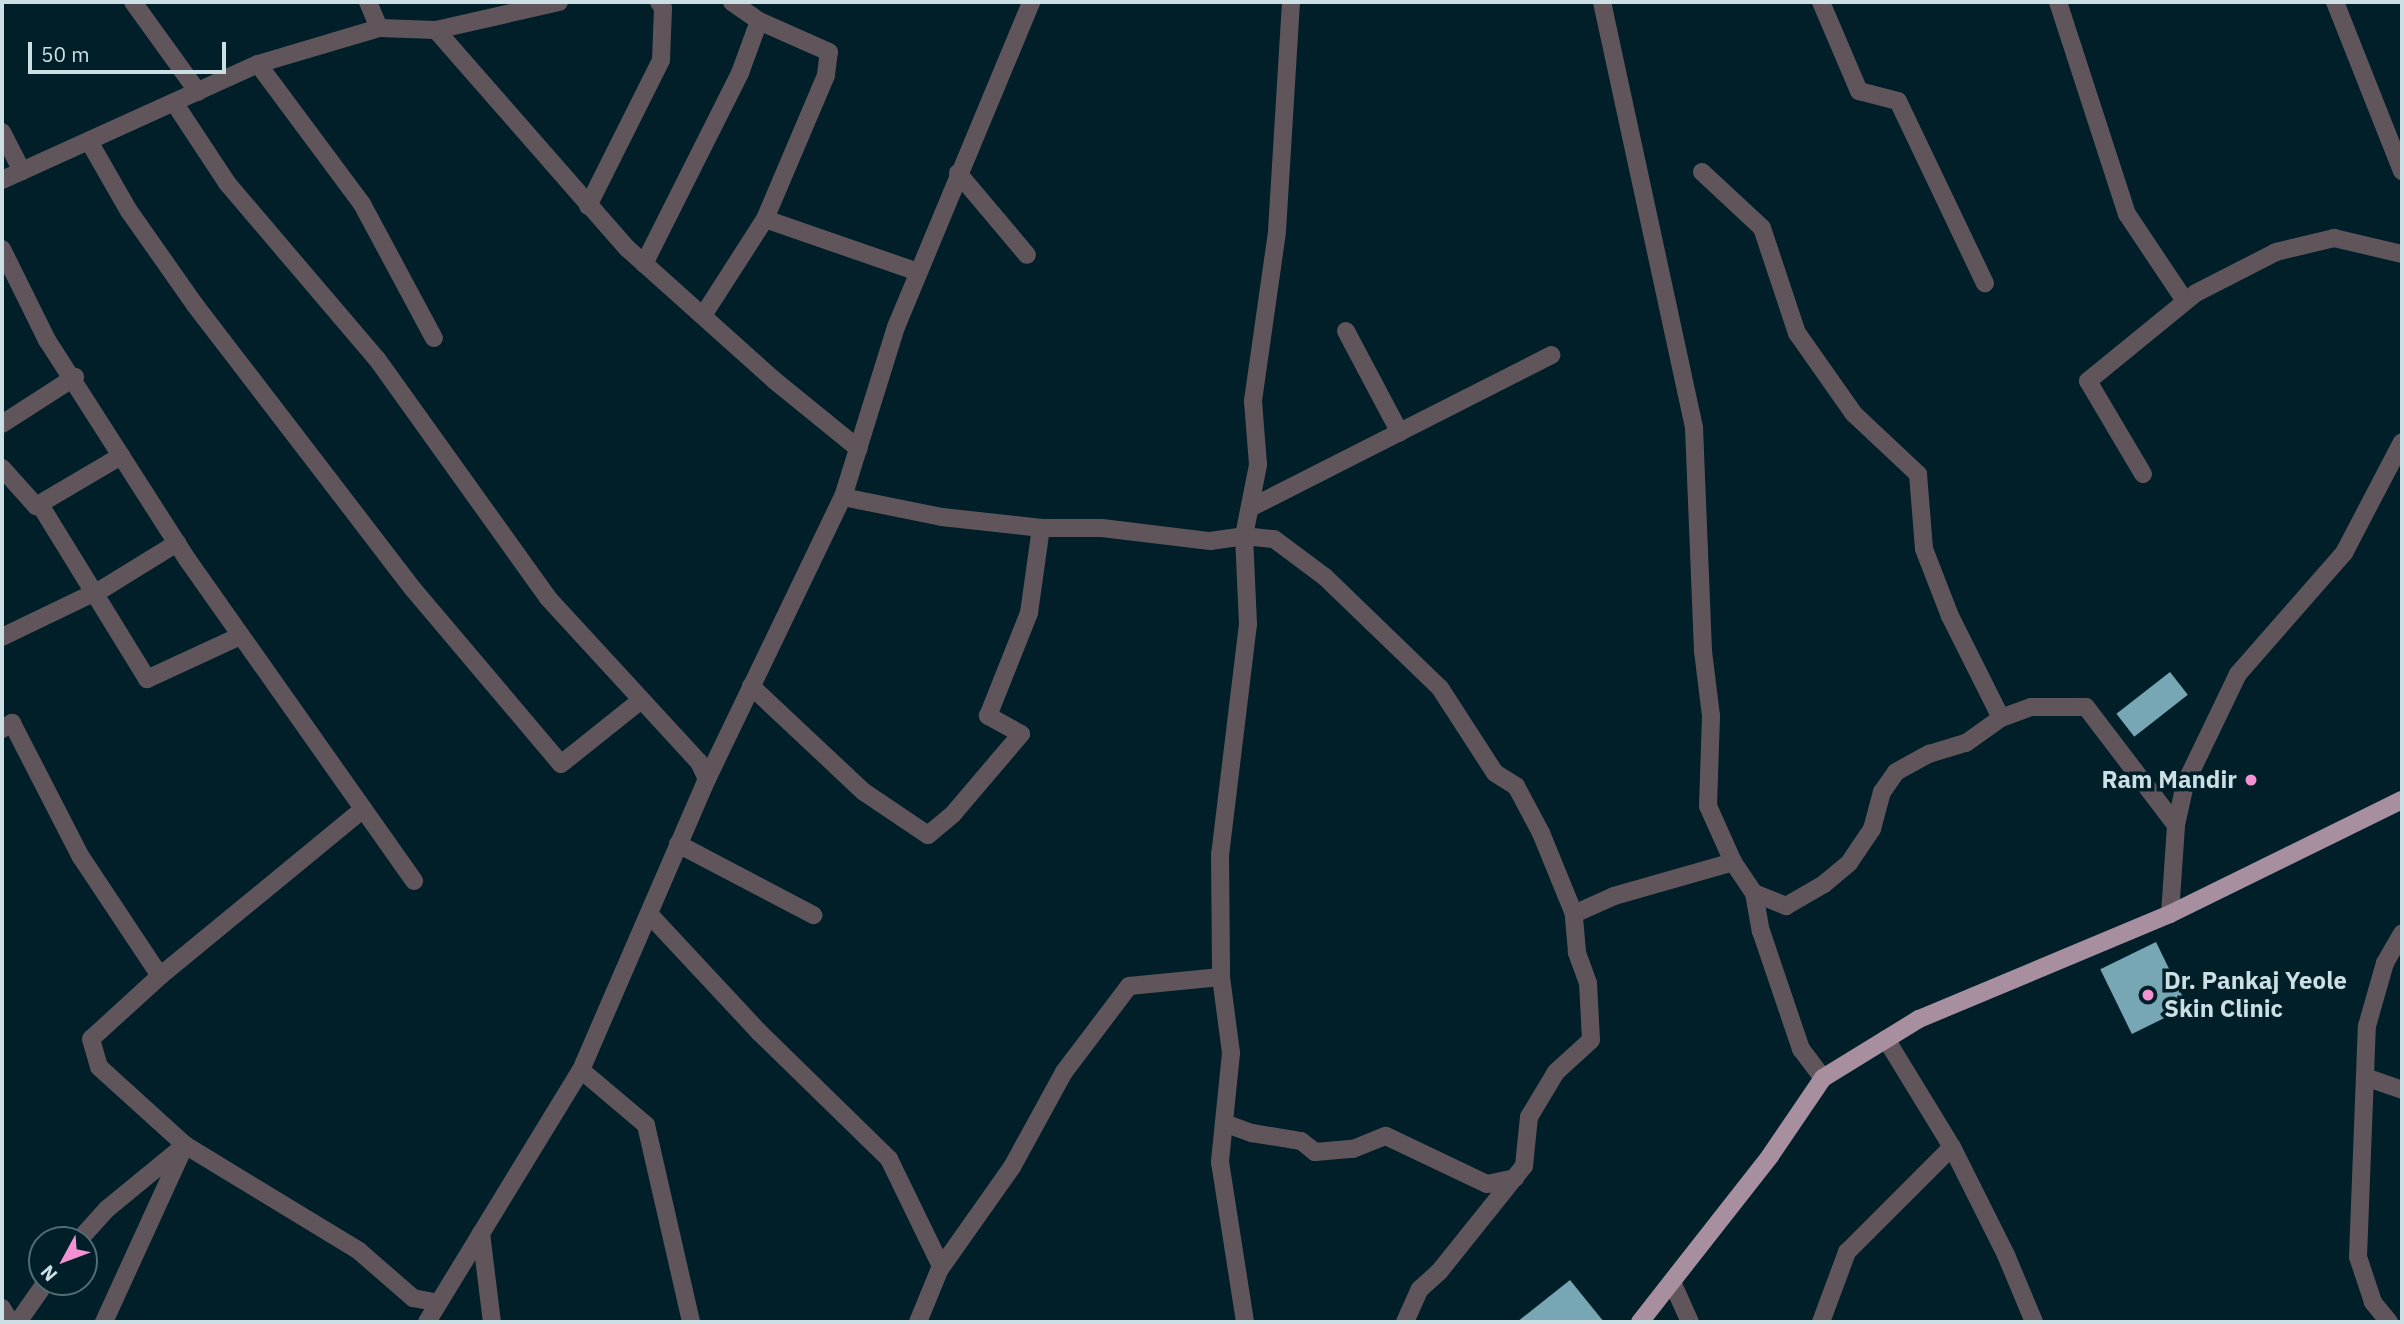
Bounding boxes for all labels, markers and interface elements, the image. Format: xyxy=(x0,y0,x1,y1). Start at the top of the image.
scale bar xyxy=(32,28,229,72)
text: 50 m xyxy=(41,40,90,68)
place label: Ram Mandir xyxy=(2102,766,2237,794)
marker: Ram Mandir xyxy=(2243,772,2259,788)
place label: Dr. Pankaj Yeole Skin Clinic xyxy=(2164,967,2347,1023)
marker: Dr. Pankaj Yeole Skin Clinic xyxy=(2138,985,2158,1005)
north arrow xyxy=(28,1226,98,1296)
text: N xyxy=(35,1260,62,1287)

